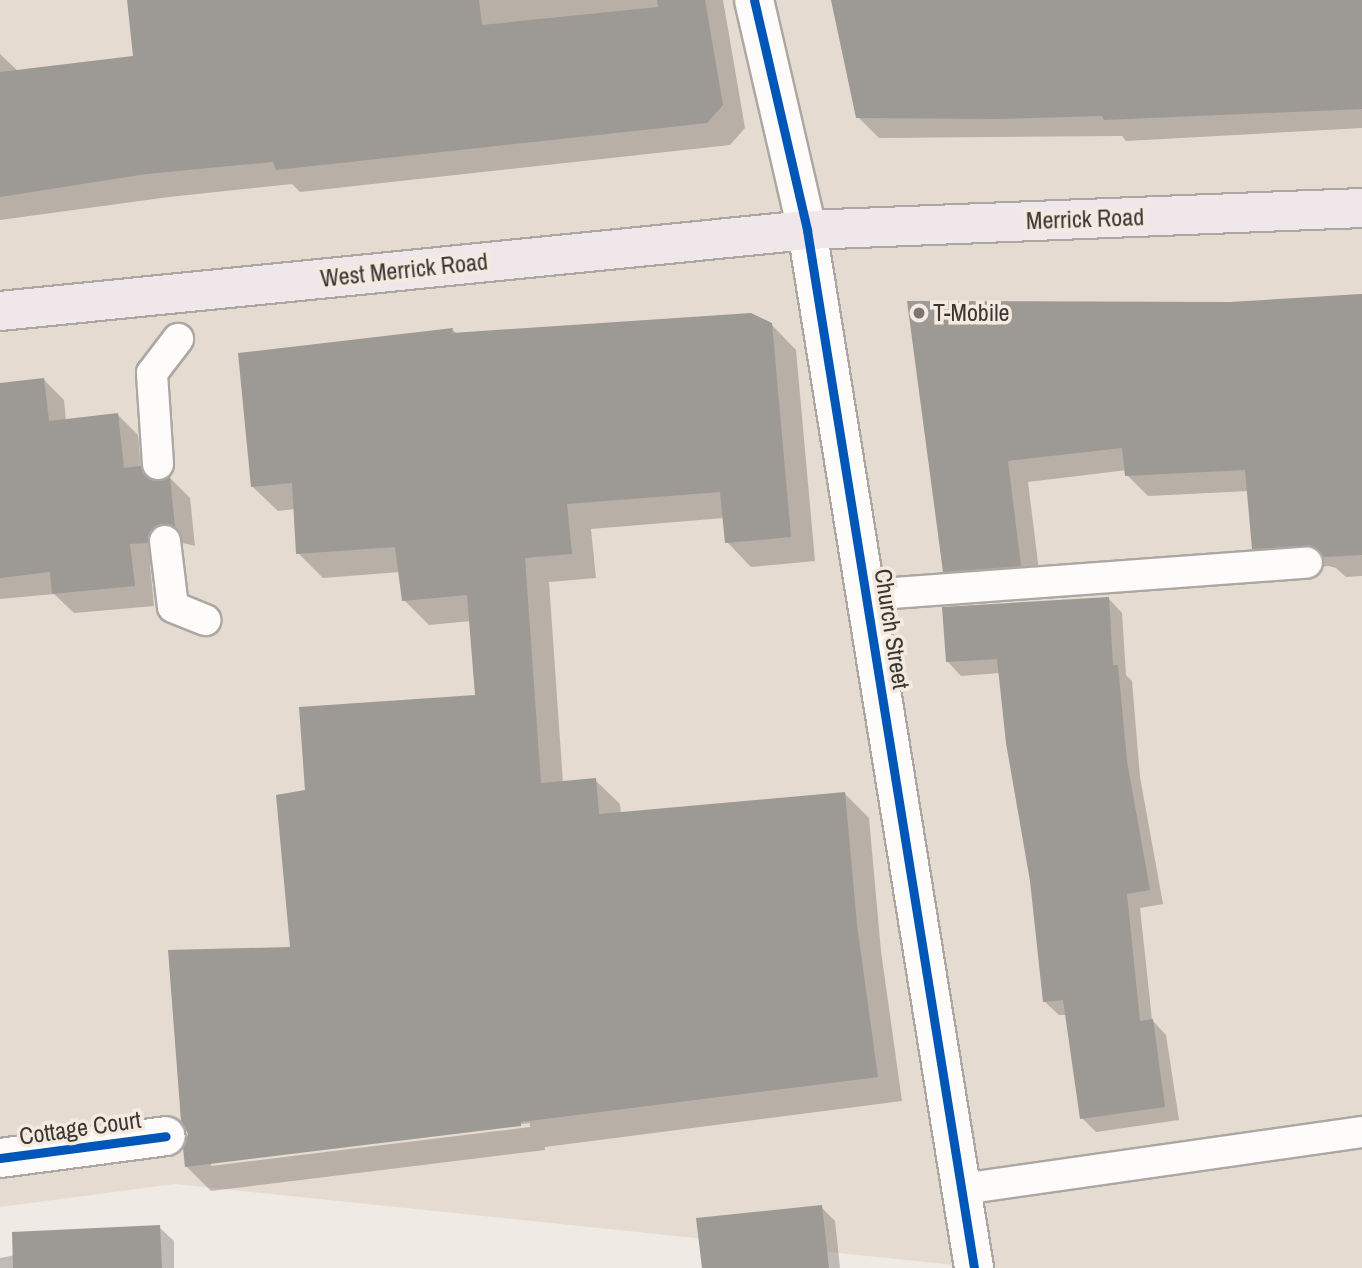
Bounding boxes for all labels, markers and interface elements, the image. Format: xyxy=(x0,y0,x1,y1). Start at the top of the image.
street label: Merrick Road xyxy=(1025,203,1145,235)
street label: West Merrick Road xyxy=(319,247,489,293)
place label: T-Mobile xyxy=(933,299,1010,327)
marker: T-Mobile xyxy=(911,305,927,321)
street label: Church Street xyxy=(868,567,916,691)
street label: Cottage Court xyxy=(17,1105,143,1151)

